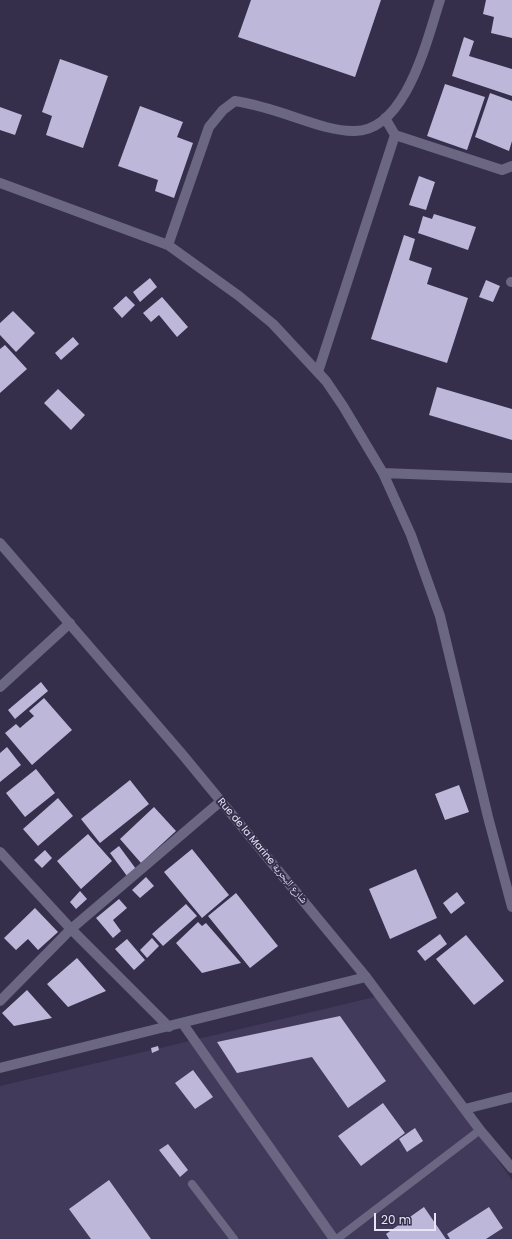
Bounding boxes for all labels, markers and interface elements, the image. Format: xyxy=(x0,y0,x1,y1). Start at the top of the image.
street label: Rue de la Marine شارع البحرية xyxy=(215,796,309,906)
scale bar xyxy=(376,1205,438,1231)
text: 20 m xyxy=(381,1211,411,1228)

